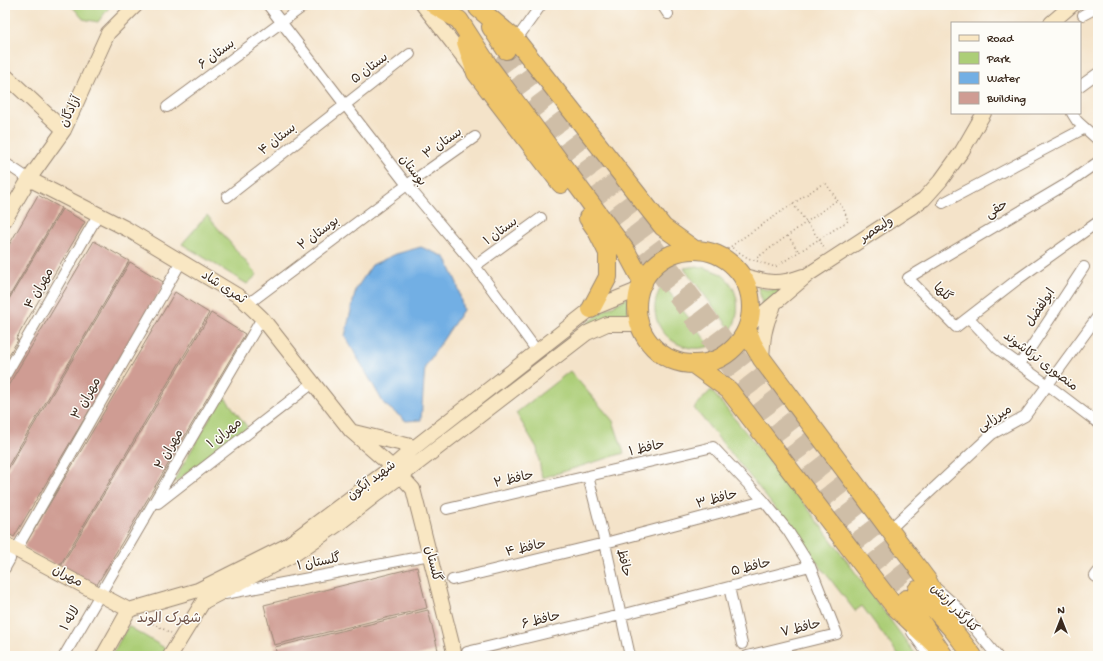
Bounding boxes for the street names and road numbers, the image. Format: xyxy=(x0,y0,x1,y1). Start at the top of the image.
street label: بستان ۶ xyxy=(195,36,238,73)
street label: بستان ۵ xyxy=(349,50,391,88)
street label: آزادگان xyxy=(55,92,85,130)
street label: بستان ۴ xyxy=(256,121,300,159)
street label: بستان ۳ xyxy=(421,125,465,163)
street label: بوستان xyxy=(395,152,429,190)
street label: حقی xyxy=(983,197,1011,223)
street label: بوستان ۲ xyxy=(296,214,342,254)
street label: ولیعصر xyxy=(857,214,896,247)
street label: بستان ۱ xyxy=(481,215,521,249)
street label: مهران ۴ xyxy=(22,266,58,312)
street label: ثمری شاد xyxy=(198,268,249,309)
street label: گلها xyxy=(929,279,956,306)
street label: ابولفضل xyxy=(1022,286,1059,330)
street label: منصوری ترکاشوند xyxy=(1000,329,1080,395)
street label: مهران ۳ xyxy=(69,375,105,423)
street label: میرزایی xyxy=(975,403,1015,435)
street label: ۱ مهران xyxy=(205,416,245,452)
street label: مهران ۲ xyxy=(153,427,187,473)
street label: حافظ ۱ xyxy=(628,438,667,460)
street label: شهید آبگون xyxy=(344,456,399,504)
street label: حافظ ۲ xyxy=(493,468,535,492)
street label: حافظ ۳ xyxy=(695,487,739,513)
street label: حافظ ۴ xyxy=(504,537,548,561)
street label: گلستان xyxy=(420,544,446,584)
street label: حافظ xyxy=(612,547,634,579)
street label: گلستان ۱ xyxy=(295,549,343,575)
street label: حافظ ۵ xyxy=(729,556,773,580)
street label: مهران xyxy=(49,563,85,591)
street label: کنارگذر ارتش xyxy=(927,580,983,637)
street label: لاله ۱ xyxy=(58,604,84,634)
street label: حافظ ۶ xyxy=(520,608,562,633)
street label: حافظ ۷ xyxy=(779,617,823,641)

